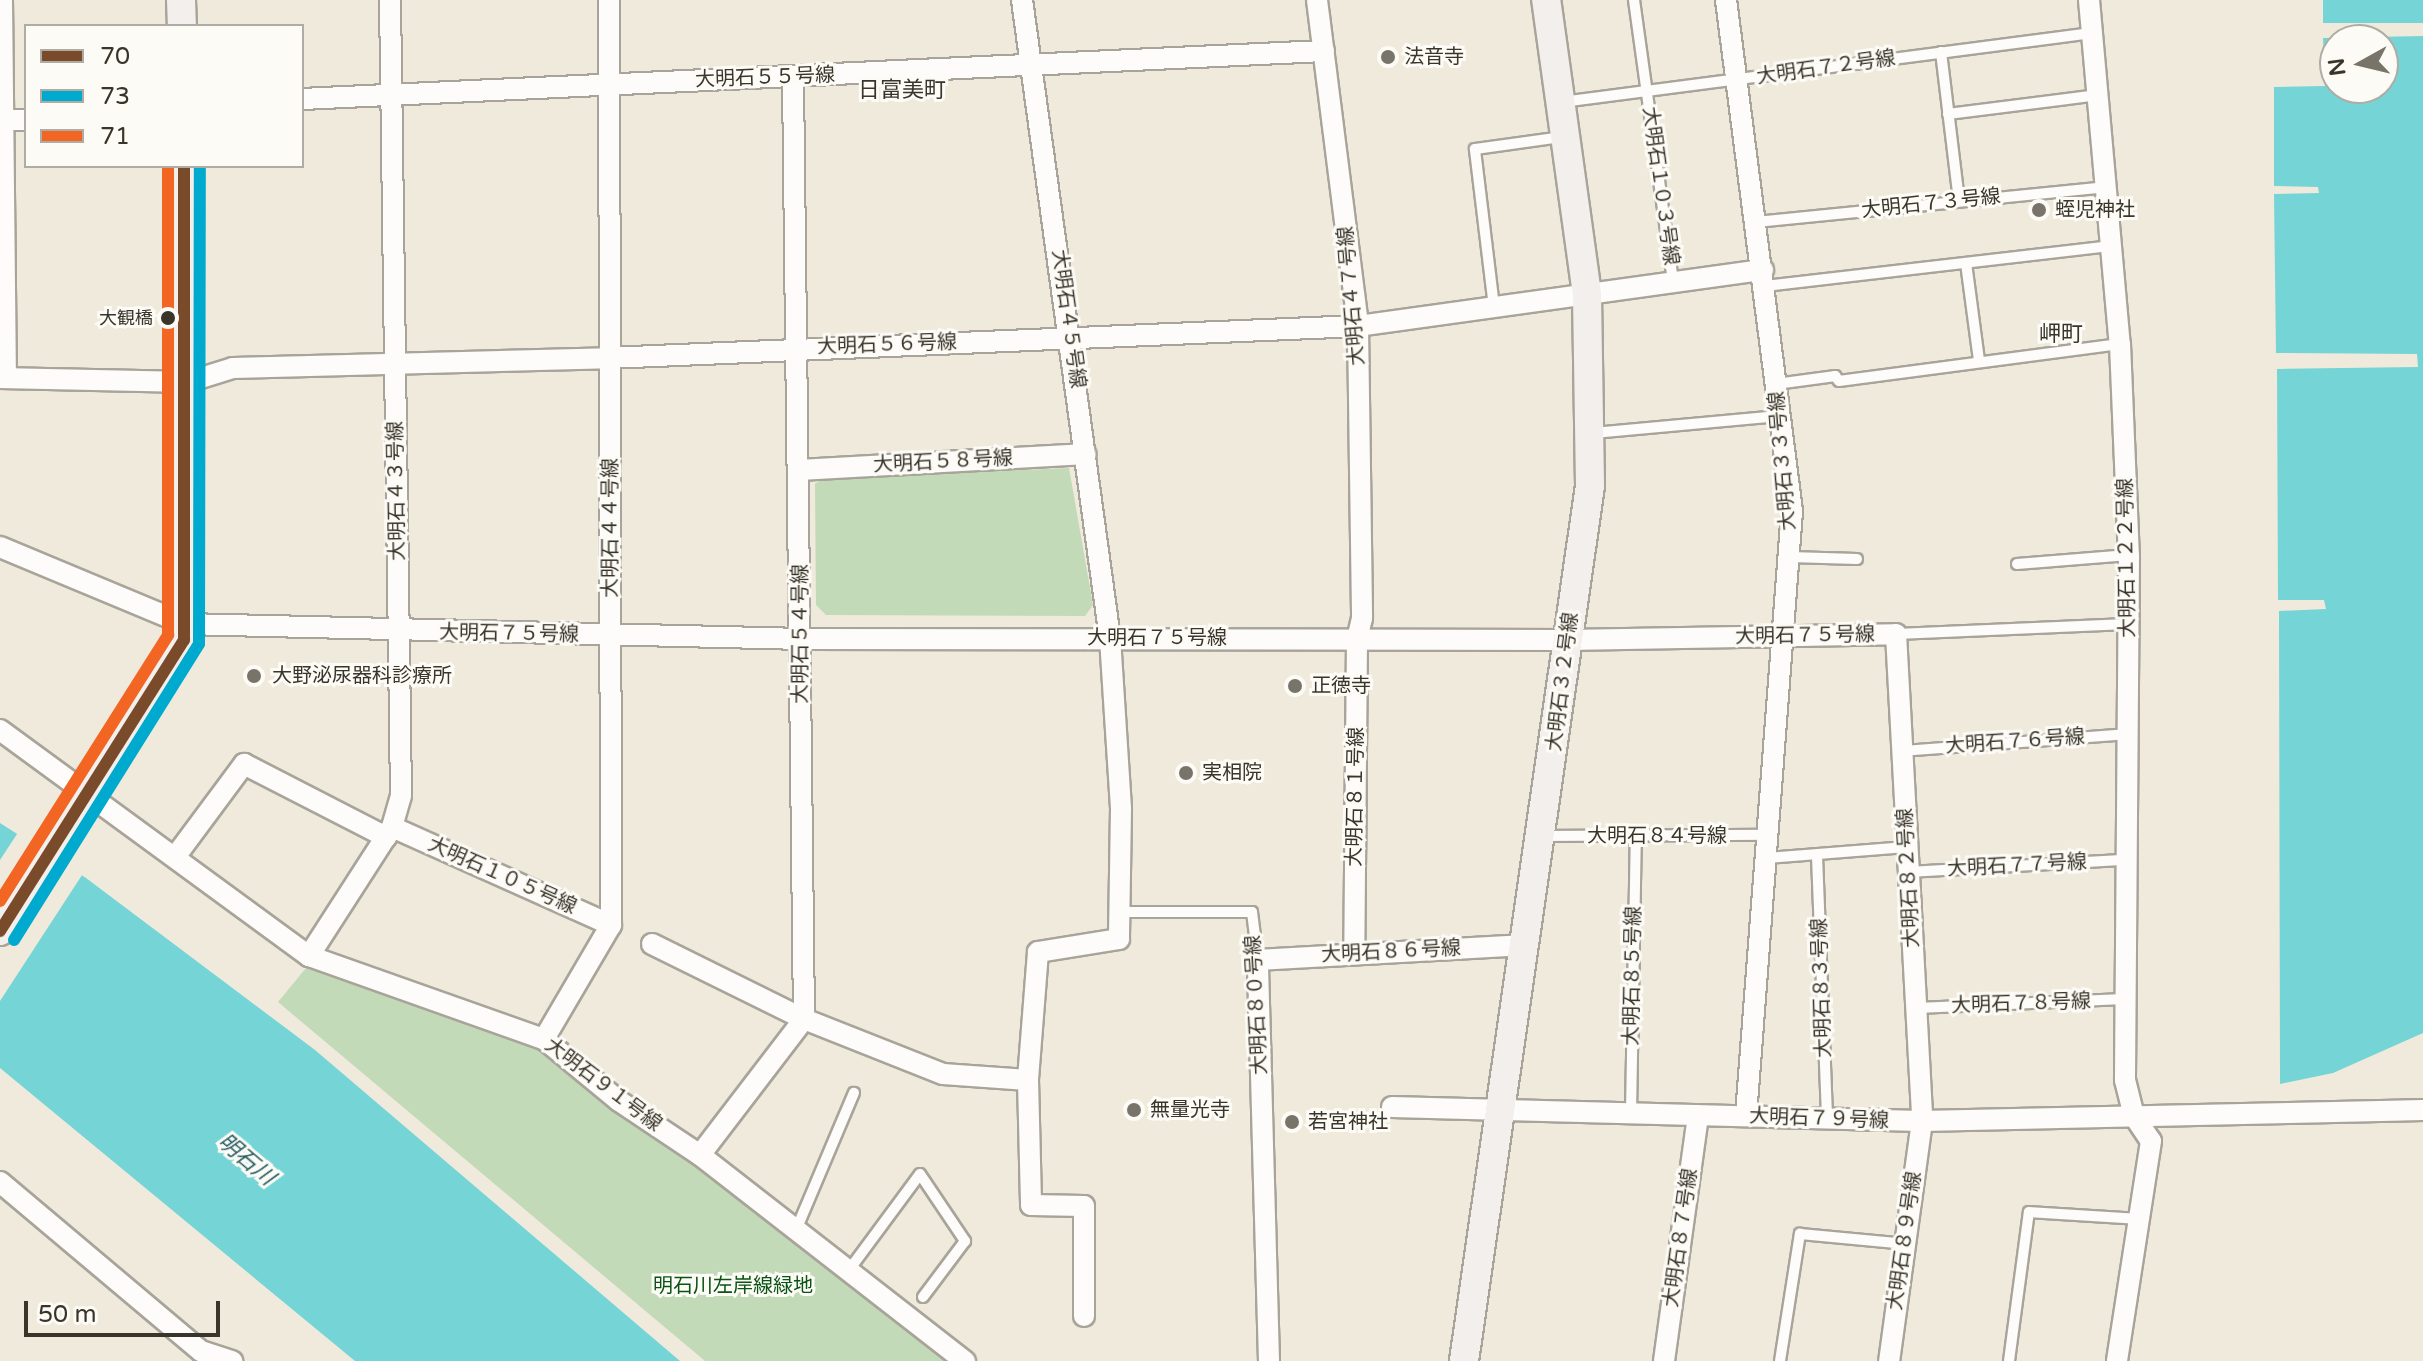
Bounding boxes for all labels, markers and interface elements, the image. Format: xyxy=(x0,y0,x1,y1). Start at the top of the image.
legend xyxy=(24,24,304,168)
north arrow xyxy=(2319,24,2399,104)
text: 70 xyxy=(100,42,130,71)
place label: 法音寺 xyxy=(1404,45,1464,69)
street label: 大明石７２号線 xyxy=(1755,46,1897,90)
marker: 法音寺 xyxy=(1379,48,1397,66)
text: N xyxy=(2323,57,2351,78)
street label: 大明石５５号線 xyxy=(695,64,835,92)
district label: 日富美町 xyxy=(858,78,946,104)
text: 73 xyxy=(100,82,130,111)
street label: 大明石１０３号線 xyxy=(1637,105,1683,267)
text: 71 xyxy=(100,122,130,151)
street label: 大明石７３号線 xyxy=(1860,185,2002,223)
place label: 蛭児神社 xyxy=(2055,198,2135,222)
marker: 蛭児神社 xyxy=(2030,201,2048,219)
street label: 大明石４７号線 xyxy=(1334,225,1370,367)
street label: 大明石４５号線 xyxy=(1046,248,1090,390)
place label: 大観橋 xyxy=(99,307,153,329)
marker: 大観橋 xyxy=(160,310,176,326)
district label: 岬町 xyxy=(2039,322,2083,348)
street label: 大明石５６号線 xyxy=(817,331,957,359)
street label: 大明石３３号線 xyxy=(1765,390,1801,532)
street label: 大明石４３号線 xyxy=(384,421,410,561)
street label: 大明石５８号線 xyxy=(872,446,1014,478)
street label: 大明石４４号線 xyxy=(599,458,623,598)
street label: 大明石１２２号線 xyxy=(2114,478,2140,638)
street label: 大明石５４号線 xyxy=(789,564,813,704)
street label: 大明石３２号線 xyxy=(1543,611,1583,753)
street label: 大明石７５号線 xyxy=(439,621,579,647)
street label: 大明石７５号線 xyxy=(1735,623,1875,649)
street label: 大明石７５号線 xyxy=(1087,626,1227,650)
place label: 大野泌尿器科診療所 xyxy=(272,664,452,688)
marker: 大野泌尿器科診療所 xyxy=(243,665,265,687)
place label: 正徳寺 xyxy=(1311,674,1371,698)
marker: 正徳寺 xyxy=(1286,677,1304,695)
street label: 大明石７６号線 xyxy=(1944,725,2086,759)
street label: 大明石８１号線 xyxy=(1343,727,1369,867)
place label: 実相院 xyxy=(1202,761,1262,785)
marker: 実相院 xyxy=(1177,764,1195,782)
street label: 大明石８２号線 xyxy=(1893,807,1925,949)
street label: 大明石８４号線 xyxy=(1587,824,1727,848)
street label: 大明石１０５号線 xyxy=(424,832,580,920)
street label: 大明石７７号線 xyxy=(1946,850,2088,882)
street label: 大明石８５号線 xyxy=(1620,906,1646,1046)
street label: 大明石８３号線 xyxy=(1808,918,1836,1058)
street label: 大明石８０号線 xyxy=(1241,934,1273,1076)
street label: 大明石８６号線 xyxy=(1320,936,1462,968)
street label: 大明石７８号線 xyxy=(1951,990,2091,1018)
street label: 大明石９１号線 xyxy=(540,1033,666,1137)
place label: 無量光寺 xyxy=(1150,1098,1230,1122)
marker: 無量光寺 xyxy=(1125,1101,1143,1119)
street label: 大明石７９号線 xyxy=(1749,1105,1889,1133)
place label: 若宮神社 xyxy=(1308,1110,1388,1134)
marker: 若宮神社 xyxy=(1283,1113,1301,1131)
water label: 明石川 xyxy=(212,1129,280,1191)
street label: 大明石８７号線 xyxy=(1659,1167,1703,1309)
street label: 大明石８９号線 xyxy=(1883,1170,1927,1312)
park label: 明石川左岸線緑地 xyxy=(653,1274,813,1298)
scale bar xyxy=(28,1285,224,1335)
text: 50 m xyxy=(38,1300,96,1329)

